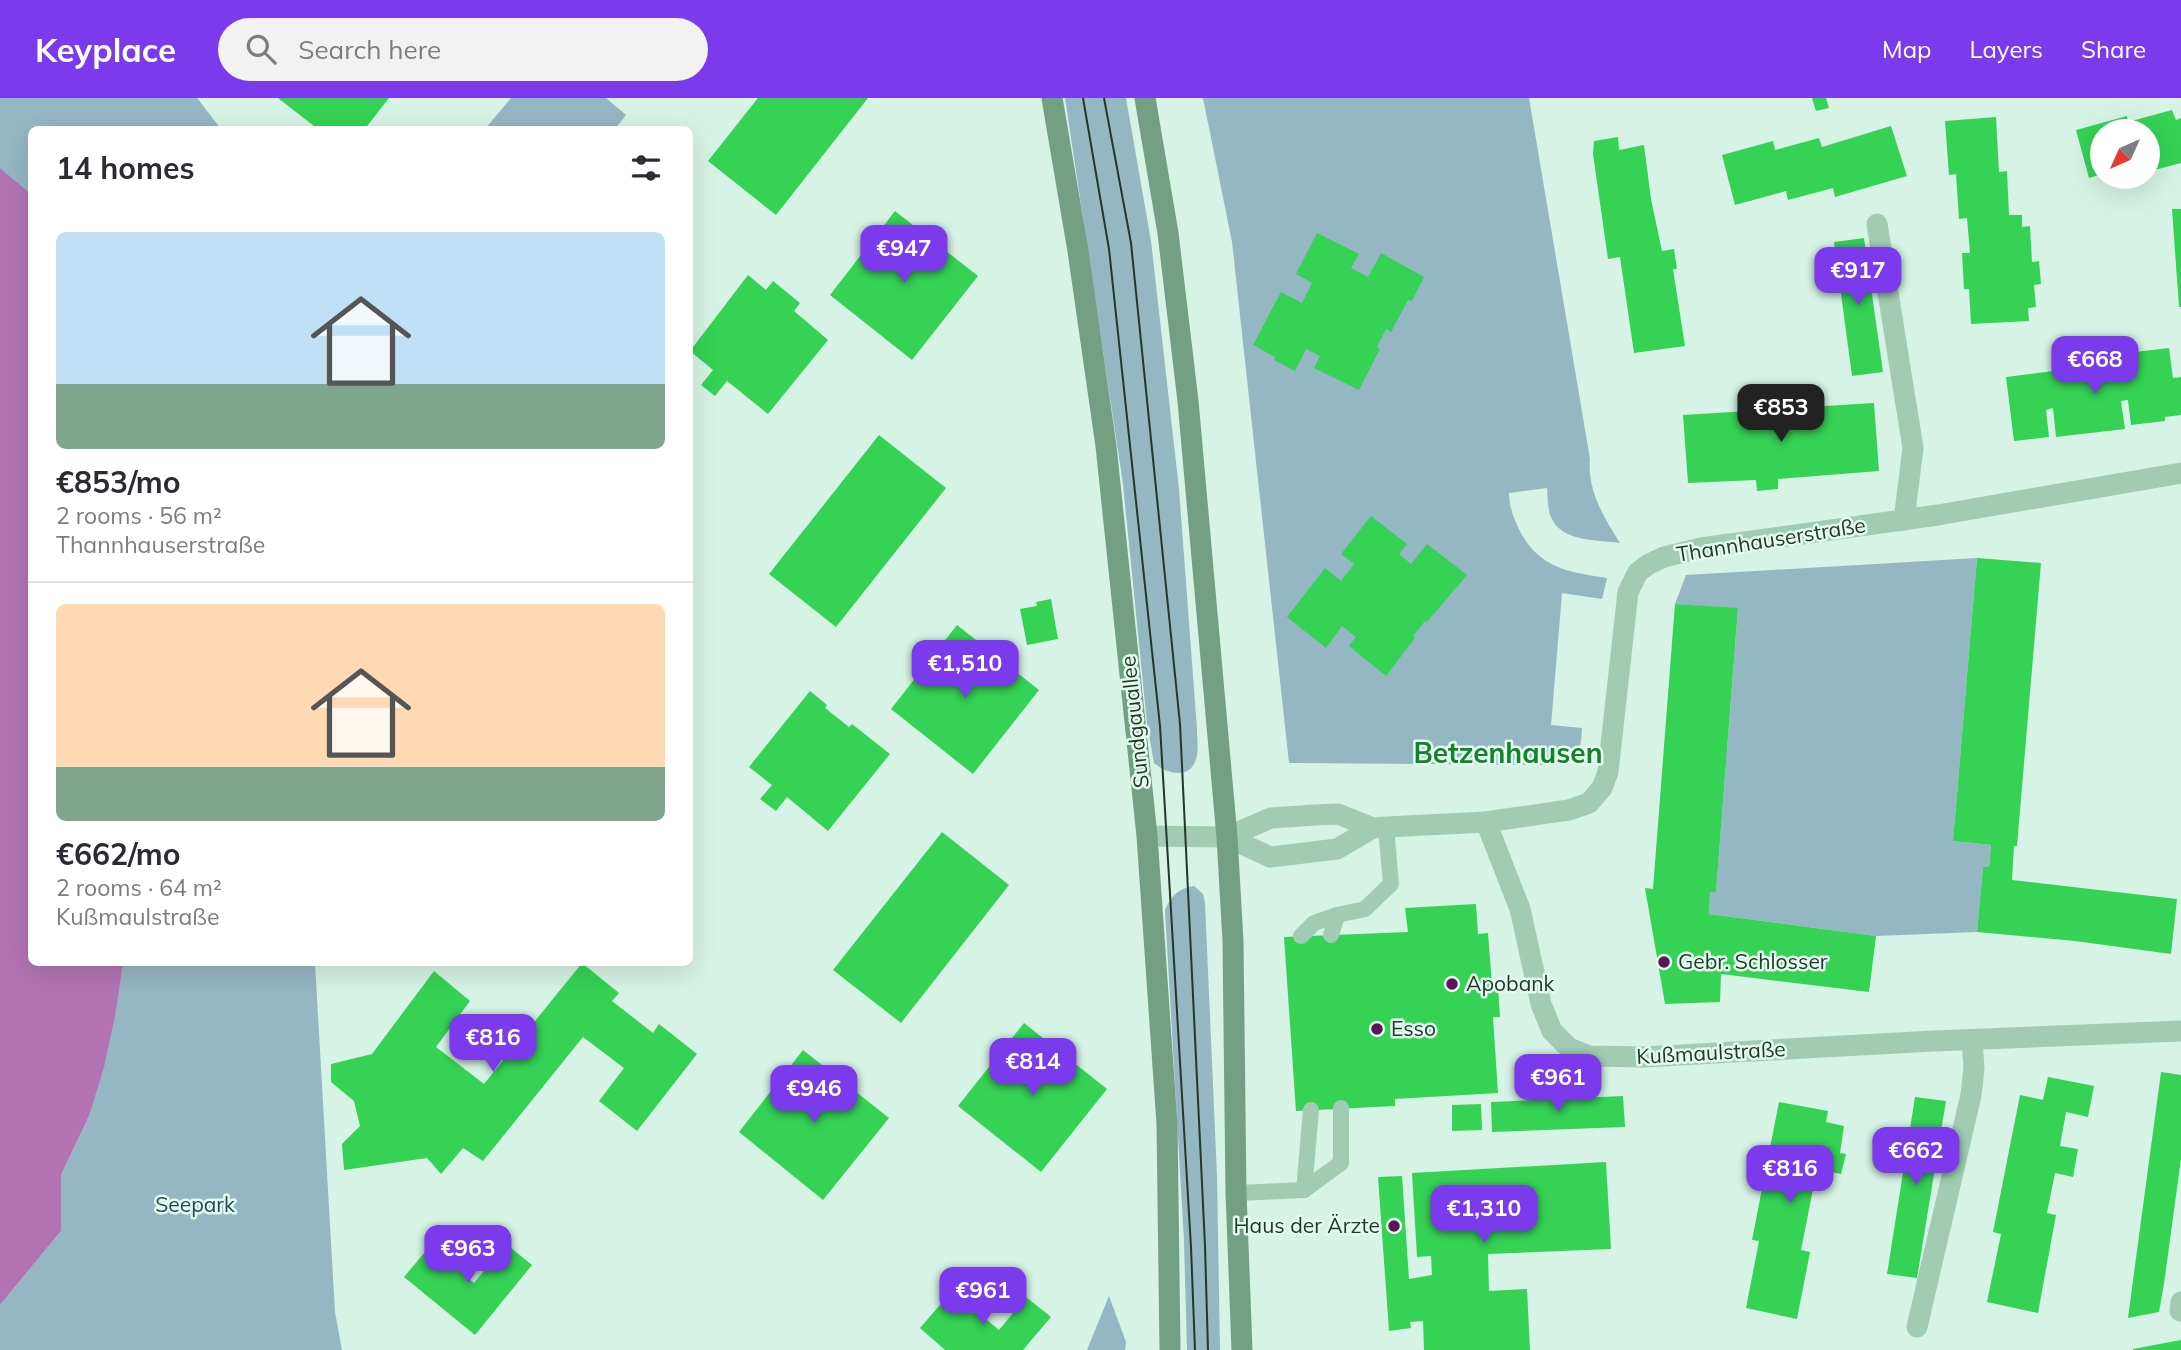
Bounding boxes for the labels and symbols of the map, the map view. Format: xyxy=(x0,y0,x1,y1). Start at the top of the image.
north arrow xyxy=(2090,119,2160,189)
pin: €947 xyxy=(863,226,945,285)
pin: €917 xyxy=(1817,248,1899,307)
pin: €668 xyxy=(2054,336,2136,396)
pin: €853 xyxy=(1740,384,1822,444)
street label: Thannhauserstraße xyxy=(1674,511,1867,567)
pin: €1,510 xyxy=(908,640,1022,700)
street label: Sundgauallee xyxy=(1114,655,1154,790)
district label: Betzenhausen xyxy=(1413,735,1603,770)
place label: Gebr. Schlosser xyxy=(1678,948,1828,974)
marker: Gebr. Schlosser xyxy=(1656,954,1672,970)
place label: Apobank xyxy=(1466,970,1555,996)
marker: Apobank xyxy=(1444,976,1460,992)
pin: €816 xyxy=(452,1014,534,1074)
place label: Esso xyxy=(1391,1015,1436,1041)
marker: Esso xyxy=(1369,1021,1385,1037)
street label: Kußmaulstraße xyxy=(1636,1035,1786,1069)
pin: €814 xyxy=(992,1038,1074,1098)
pin: €961 xyxy=(1517,1054,1599,1114)
pin: €946 xyxy=(773,1066,855,1125)
pin: €662 xyxy=(1875,1128,1957,1187)
pin: €816 xyxy=(1749,1146,1831,1205)
pin: €1,310 xyxy=(1427,1186,1541,1245)
park label: Seepark xyxy=(155,1191,235,1217)
place label: Haus der Ärzte xyxy=(1234,1212,1380,1238)
marker: Haus der Ärzte xyxy=(1386,1218,1402,1234)
pin: €963 xyxy=(427,1226,509,1285)
pin: €961 xyxy=(942,1268,1024,1327)

